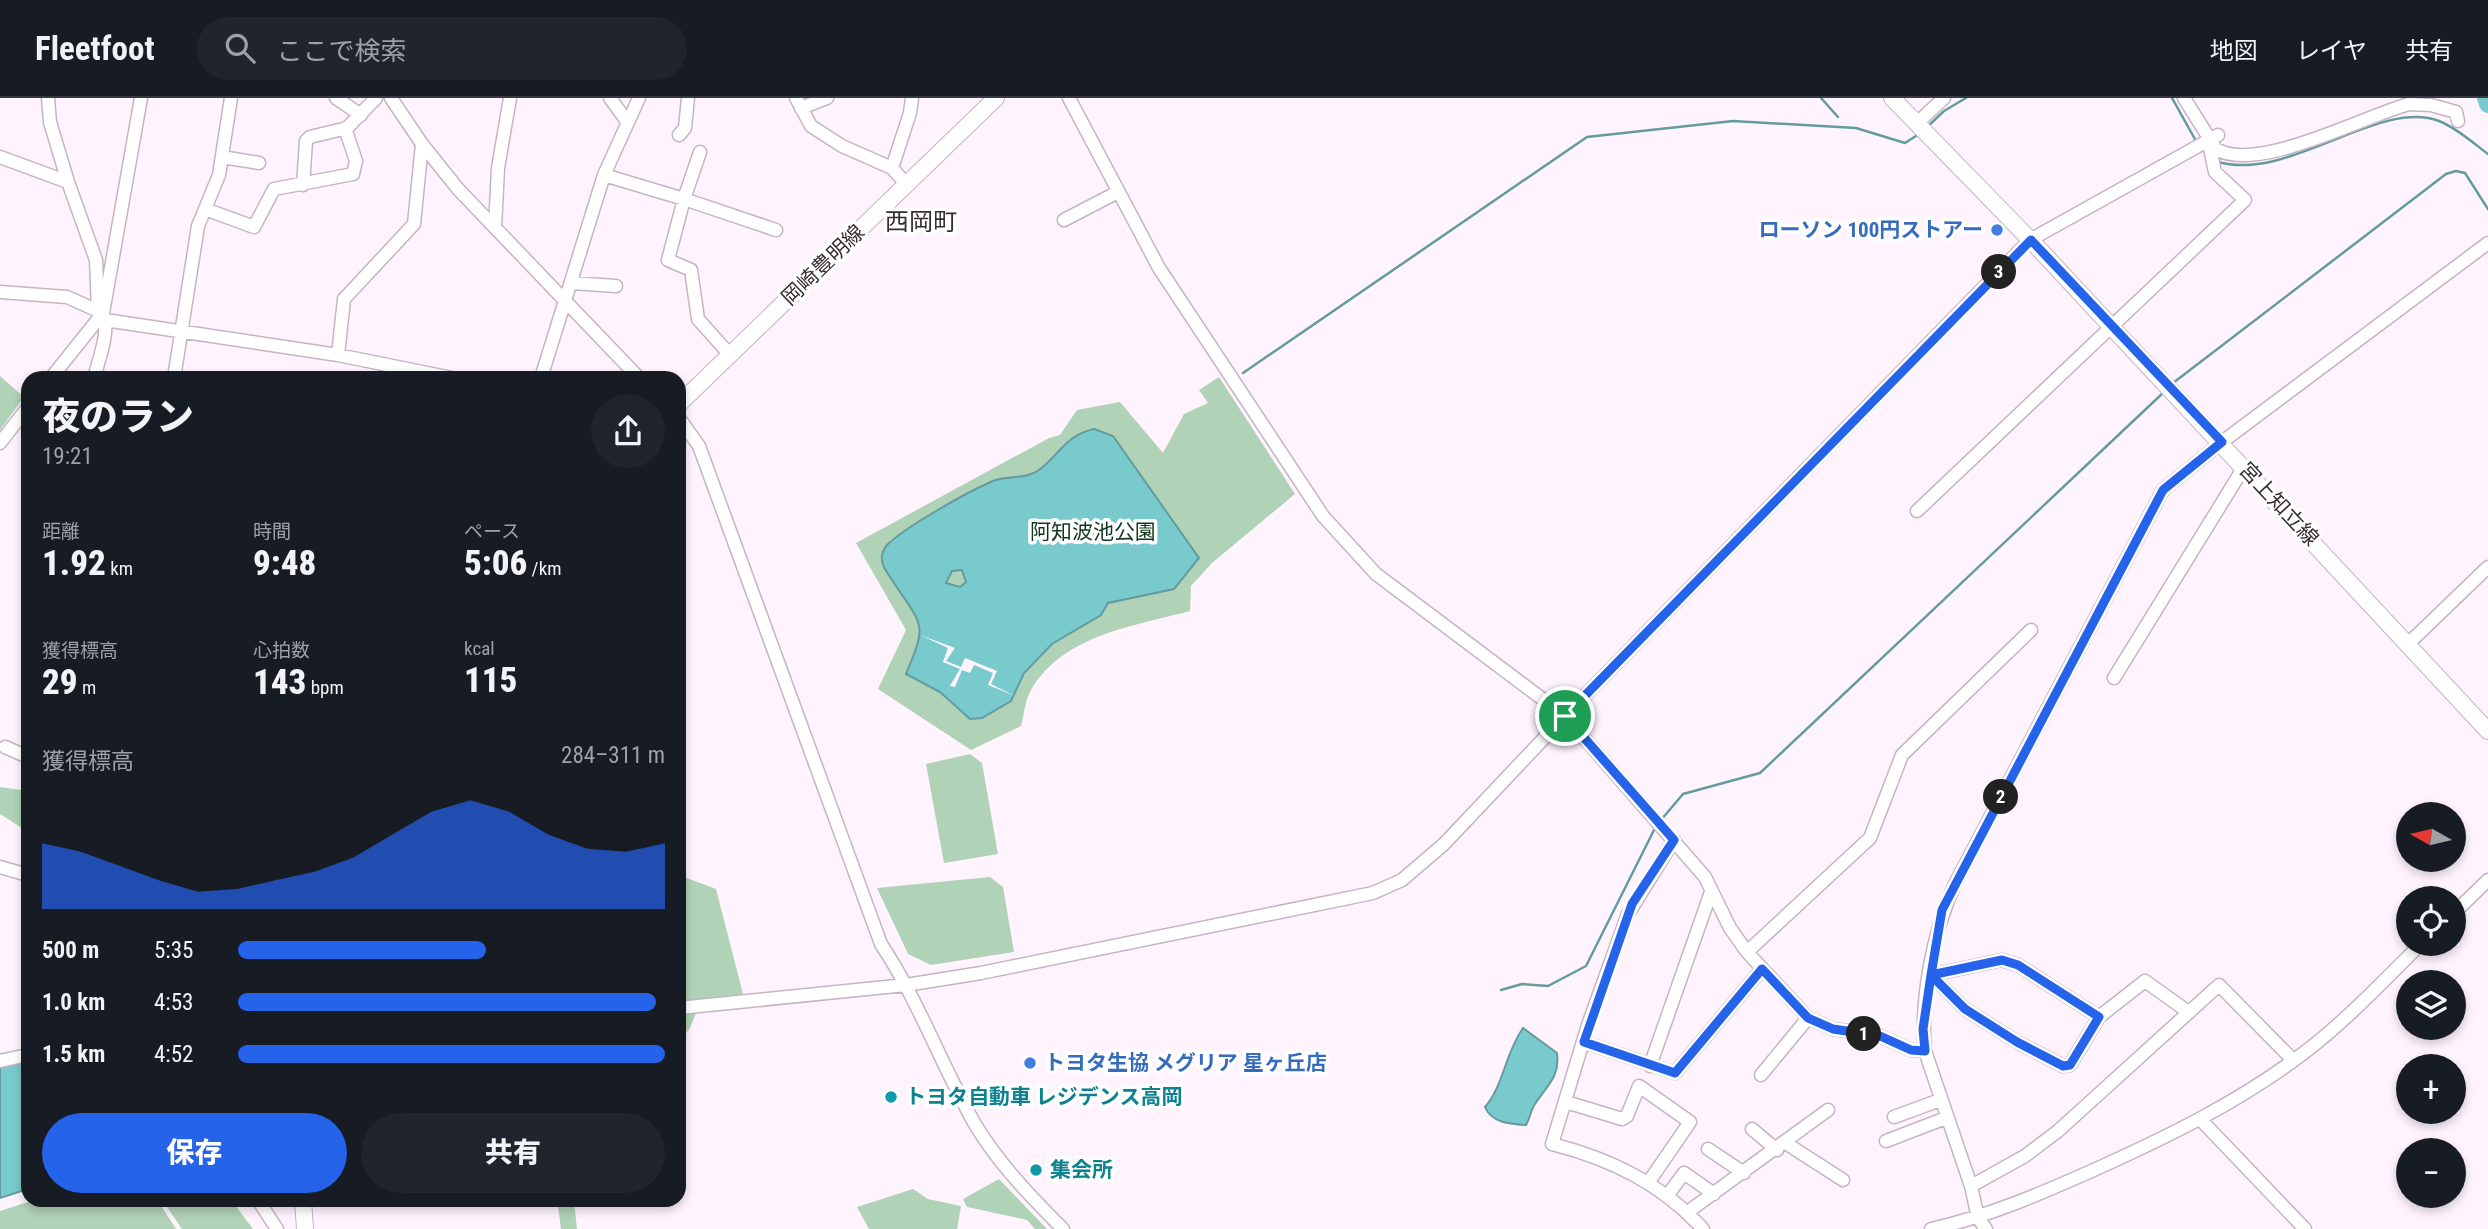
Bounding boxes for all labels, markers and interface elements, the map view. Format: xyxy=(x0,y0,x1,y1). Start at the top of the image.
search box xyxy=(197,17,687,80)
text: Fleetfoot xyxy=(35,29,155,68)
icon: search xyxy=(221,29,259,67)
text: ここで検索 xyxy=(277,36,407,66)
text: 地図 xyxy=(2210,37,2258,65)
text: レイヤ xyxy=(2296,37,2367,65)
text: 共有 xyxy=(2405,37,2453,65)
district label: 西岡町 xyxy=(885,208,957,236)
place label: ローソン 100円ストアー xyxy=(1759,218,1983,242)
street label: 岡崎豊明線 xyxy=(777,220,869,310)
marker: ローソン 100円ストアー xyxy=(1989,222,2005,238)
pin: 3 xyxy=(1982,254,2016,290)
text: 3 xyxy=(1994,260,2003,283)
button: share xyxy=(591,394,665,468)
text: 夜のラン xyxy=(42,395,194,439)
text: 19:21 xyxy=(42,443,93,470)
street label: 宮上知立線 xyxy=(2234,457,2324,551)
text: 距離 xyxy=(42,520,80,543)
text: 時間 xyxy=(253,520,291,543)
text: ペース xyxy=(464,520,520,543)
park label: 阿知波池公園 xyxy=(1030,520,1156,544)
text: 1.92 xyxy=(42,543,106,584)
text: 9:48 xyxy=(253,543,316,584)
text: 5:06 xyxy=(464,543,527,584)
text: km xyxy=(106,557,133,580)
text: /km xyxy=(527,557,562,580)
text: kcal xyxy=(464,637,495,660)
text: 獲得標高 xyxy=(42,639,118,662)
text: 心拍数 xyxy=(253,639,310,662)
text: 115 xyxy=(464,660,517,701)
text: 29 xyxy=(42,662,78,703)
text: 143 xyxy=(253,662,306,703)
text: m xyxy=(78,676,96,699)
text: bpm xyxy=(306,676,344,699)
pin xyxy=(1535,686,1595,746)
icon: arrive xyxy=(1546,697,1584,735)
text: 284–311 m xyxy=(561,742,665,769)
text: 獲得標高 xyxy=(42,748,134,775)
pin: 2 xyxy=(1983,780,2018,814)
text: 2 xyxy=(1996,785,2005,808)
north arrow xyxy=(2396,802,2466,872)
map controls xyxy=(2396,802,2466,1208)
button: locate xyxy=(2396,886,2466,956)
text: 500 m xyxy=(42,937,99,964)
text: 5:35 xyxy=(154,937,193,964)
button: layers xyxy=(2396,970,2466,1040)
text: 1.0 km xyxy=(42,989,105,1016)
text: 4:53 xyxy=(154,989,193,1016)
pin: 1 xyxy=(1846,1016,1882,1052)
text: 1 xyxy=(1859,1022,1868,1045)
text: 1.5 km xyxy=(42,1041,105,1068)
text: 4:52 xyxy=(154,1041,193,1068)
place label: トヨタ生協 メグリア 星ヶ丘店 xyxy=(1044,1051,1327,1075)
button: + xyxy=(2396,1054,2466,1124)
marker: トヨタ生協 メグリア 星ヶ丘店 xyxy=(1022,1055,1038,1071)
place label: トヨタ自動車 レジデンス高岡 xyxy=(905,1085,1182,1109)
marker: トヨタ自動車 レジデンス高岡 xyxy=(883,1089,899,1105)
button: 保存 xyxy=(42,1113,347,1193)
button: 共有 xyxy=(361,1113,665,1193)
button: − xyxy=(2396,1138,2466,1208)
place label: 集会所 xyxy=(1050,1158,1113,1182)
marker: 集会所 xyxy=(1028,1162,1044,1178)

